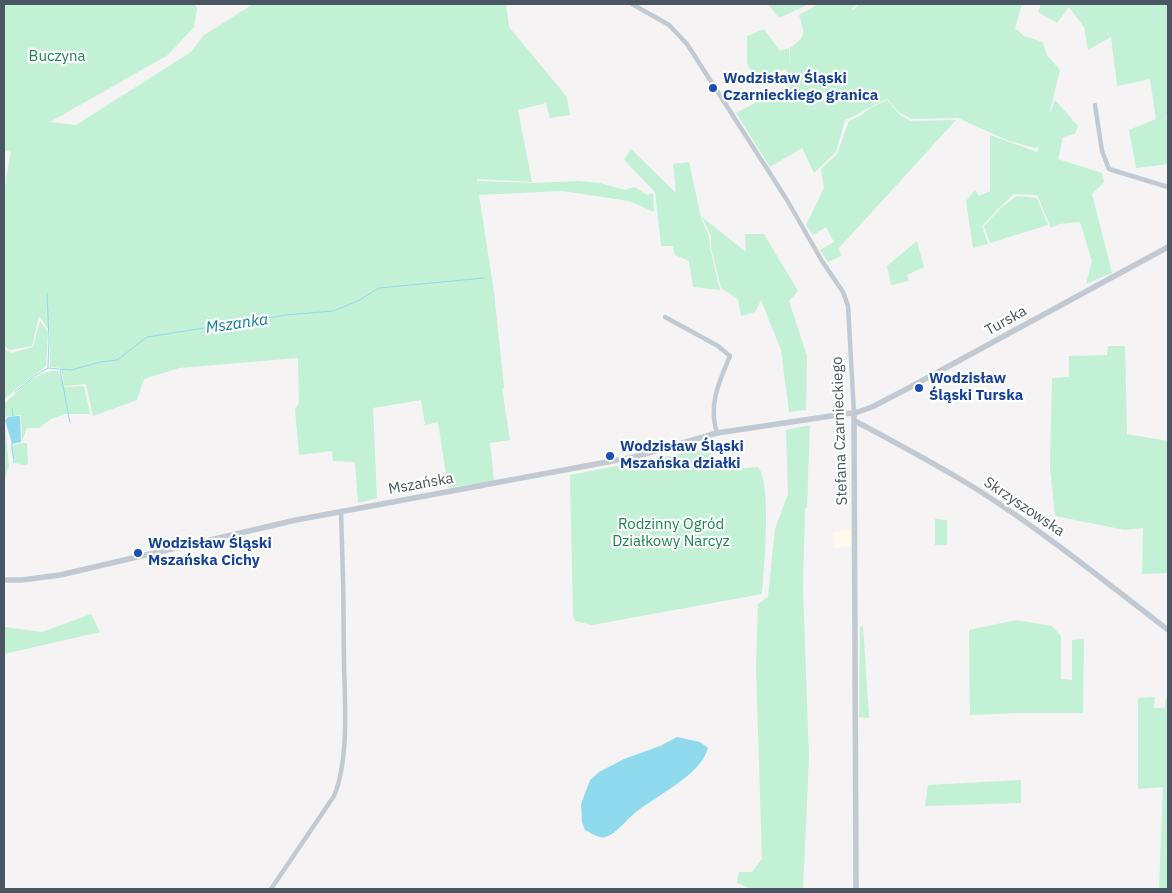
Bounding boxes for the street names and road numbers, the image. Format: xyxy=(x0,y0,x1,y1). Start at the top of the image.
street label: Turska xyxy=(982,302,1030,340)
street label: Stefana Czarnieckiego xyxy=(828,356,852,506)
street label: Mszańska xyxy=(387,469,455,499)
street label: Skrzyszowska xyxy=(980,473,1068,541)

